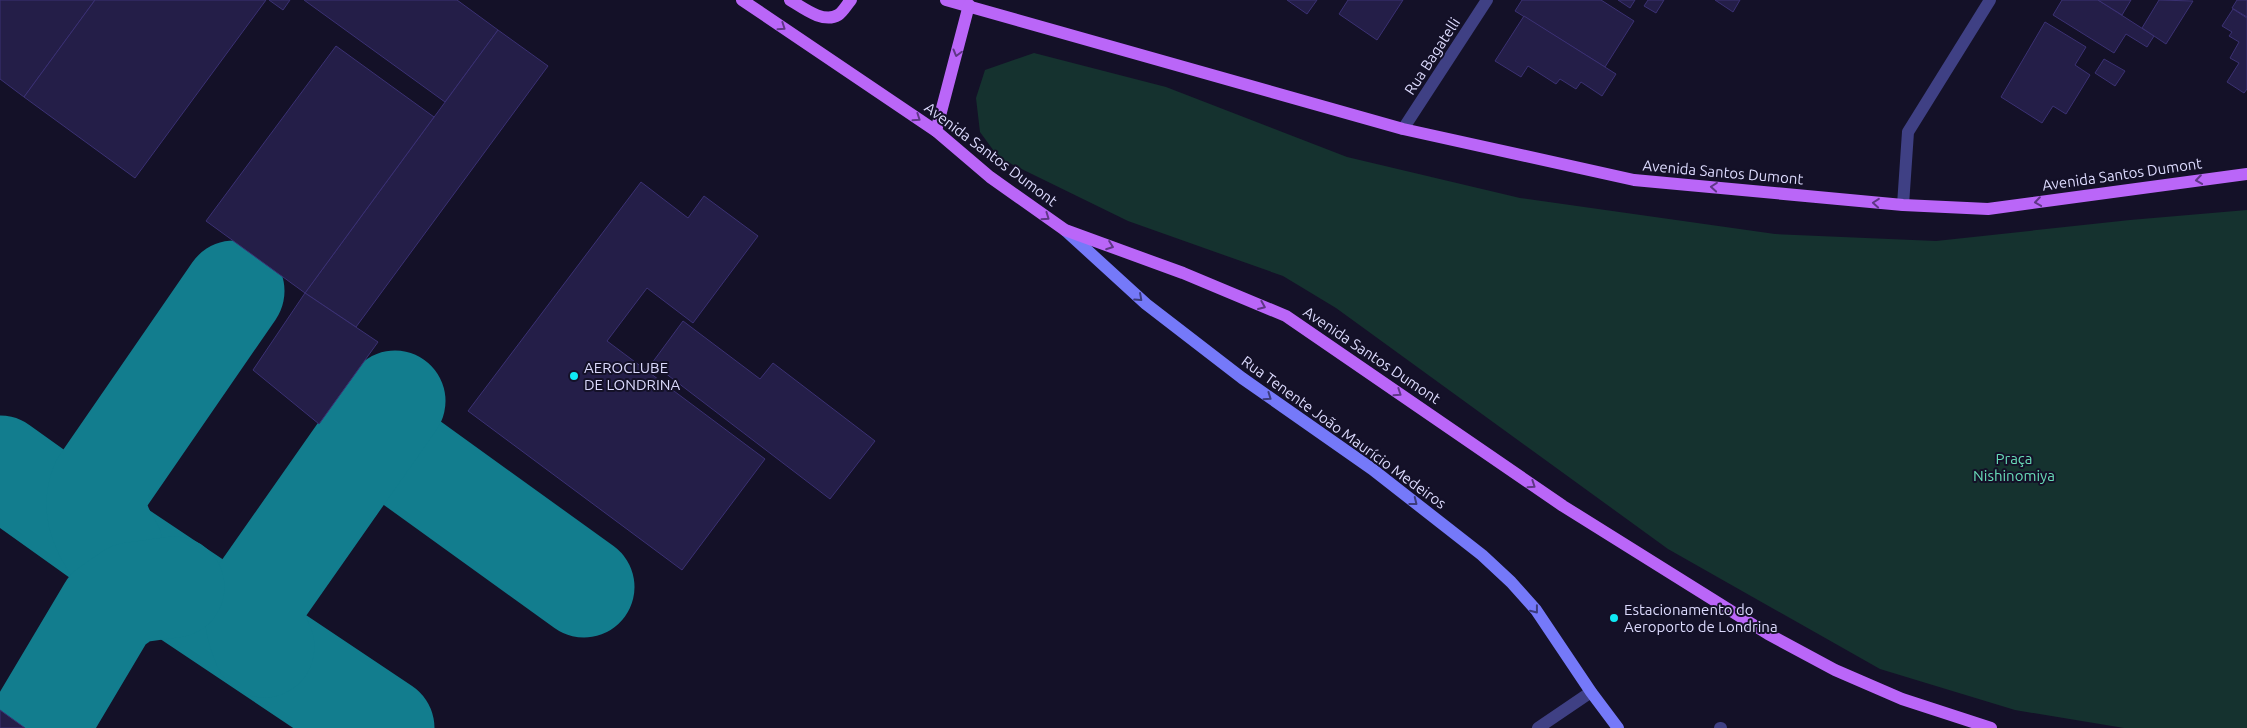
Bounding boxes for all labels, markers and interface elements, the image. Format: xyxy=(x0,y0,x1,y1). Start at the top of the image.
street label: Rua Bagatelli xyxy=(1401,14,1463,98)
one-way arrow xyxy=(777,21,786,30)
one-way arrow xyxy=(952,48,963,57)
street label: Avenida Santos Dumont xyxy=(921,99,1061,209)
one-way arrow xyxy=(911,112,921,121)
street label: Avenida Santos Dumont xyxy=(2041,154,2203,194)
street label: Avenida Santos Dumont xyxy=(1642,157,1804,188)
one-way arrow xyxy=(2194,174,2202,185)
one-way arrow xyxy=(1710,182,1718,193)
one-way arrow xyxy=(2033,196,2041,207)
one-way arrow xyxy=(1872,197,1880,208)
one-way arrow xyxy=(1040,211,1050,220)
one-way arrow xyxy=(1106,240,1114,250)
one-way arrow xyxy=(1134,292,1143,301)
one-way arrow xyxy=(1257,299,1266,310)
street label: Avenida Santos Dumont xyxy=(1300,303,1444,407)
street label: Rua Tenente João Maurício Medeiros xyxy=(1238,352,1450,512)
place label: AEROCLUBE DE LONDRINA xyxy=(584,359,680,393)
marker: AEROCLUBE DE LONDRINA xyxy=(568,370,580,382)
one-way arrow xyxy=(1392,387,1402,396)
one-way arrow xyxy=(1263,391,1272,400)
park label: Praça Nishinomiya xyxy=(1973,450,2055,484)
one-way arrow xyxy=(1526,479,1536,488)
one-way arrow xyxy=(1408,497,1417,505)
place label: Estacionamento do Aeroporto de Londrina xyxy=(1624,601,1778,635)
one-way arrow xyxy=(1529,604,1538,614)
marker: Estacionamento do Aeroporto de Londrina xyxy=(1608,612,1620,624)

